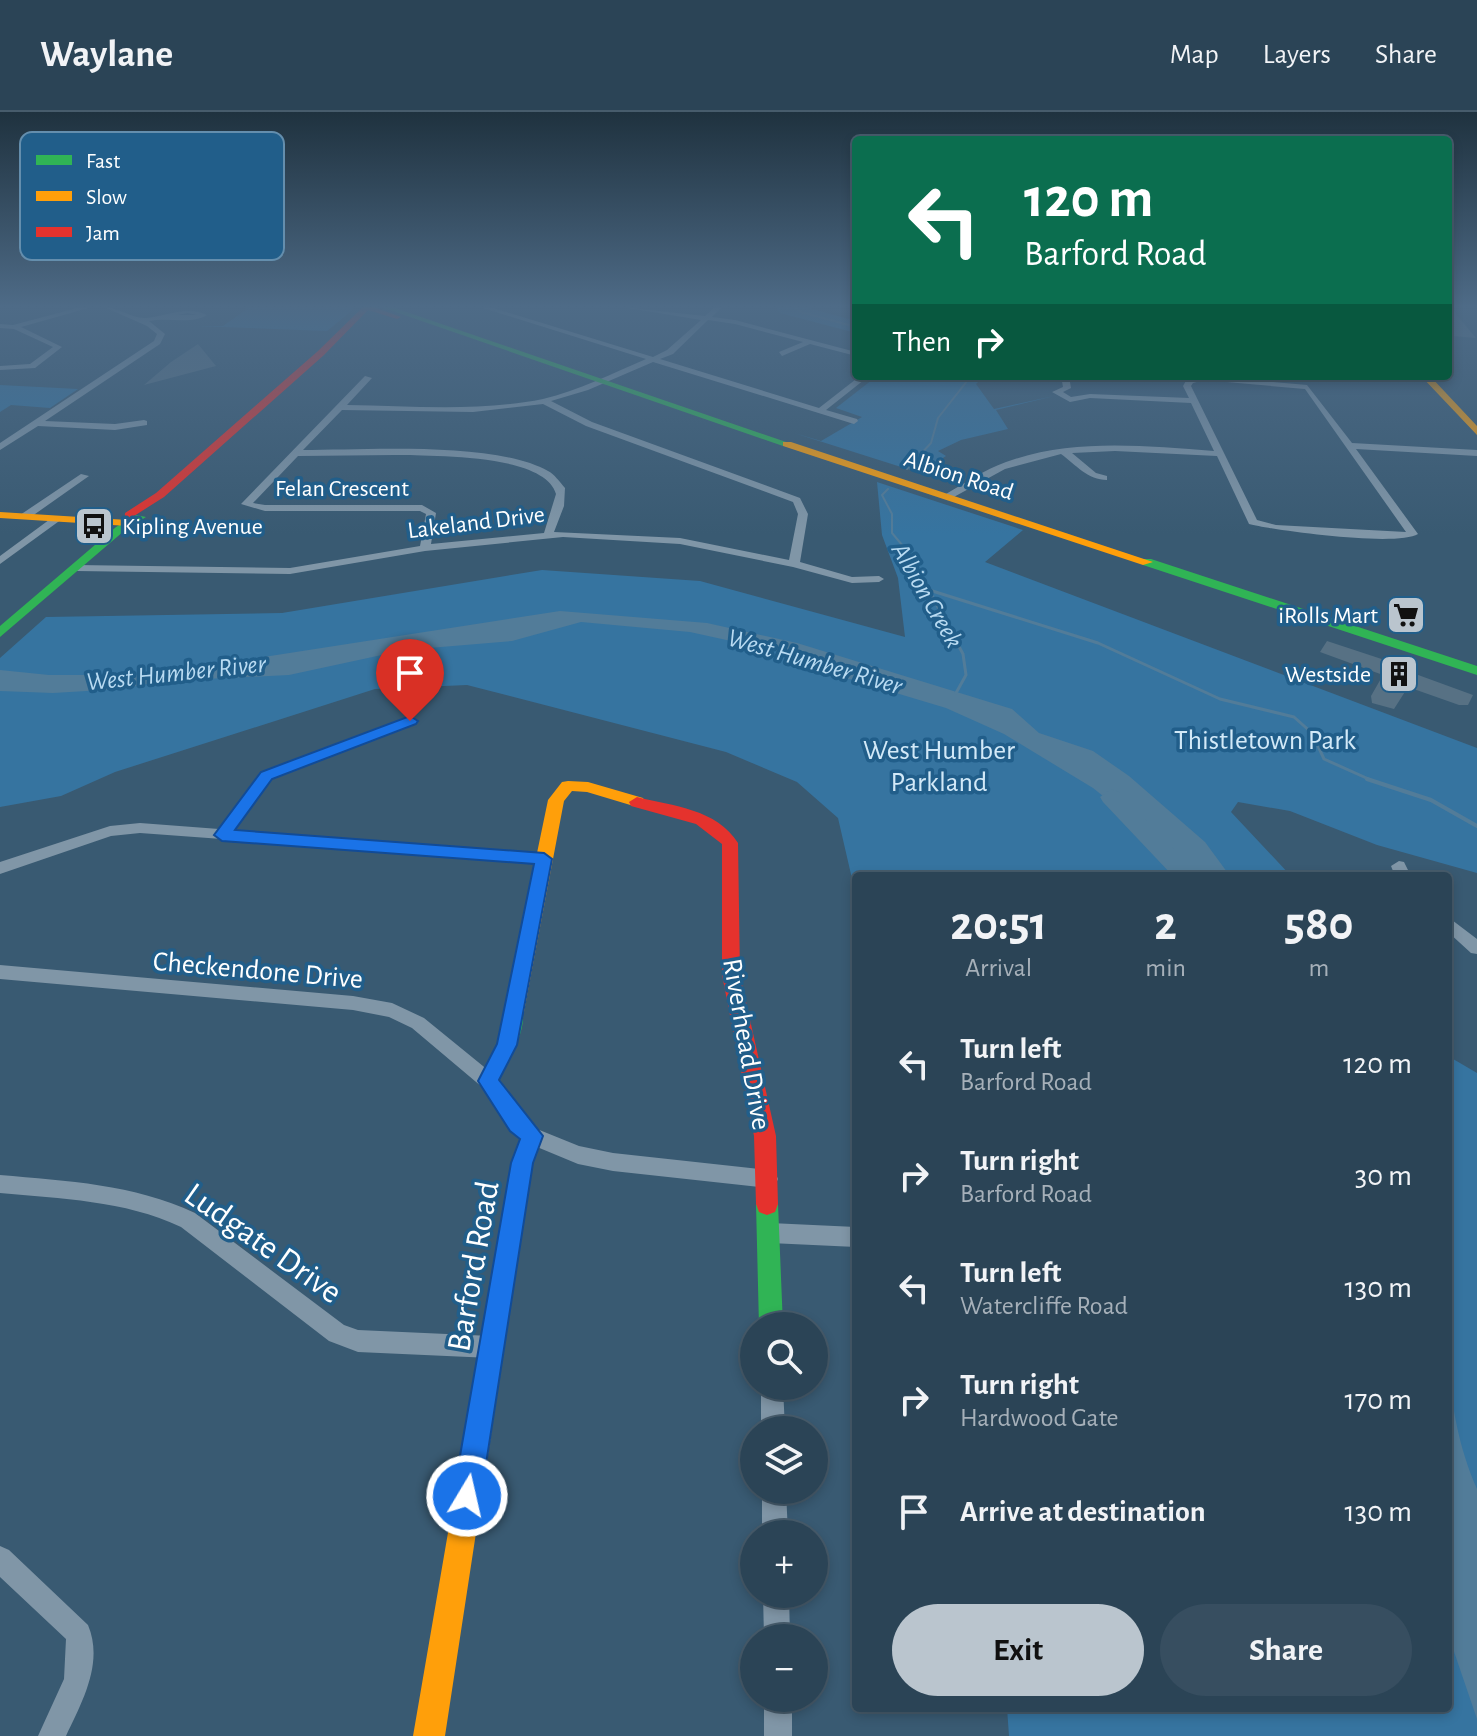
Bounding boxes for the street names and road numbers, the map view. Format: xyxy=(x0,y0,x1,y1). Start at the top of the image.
street label: Albion Road xyxy=(901,447,1016,505)
street label: Felan Crescent xyxy=(275,477,409,501)
street label: Lakeland Drive xyxy=(406,503,546,543)
street label: Checkendone Drive xyxy=(152,948,364,994)
street label: Riverhead Drive xyxy=(717,956,775,1132)
street label: Ludgate Drive xyxy=(178,1177,348,1310)
street label: Barford Road xyxy=(442,1178,506,1354)

